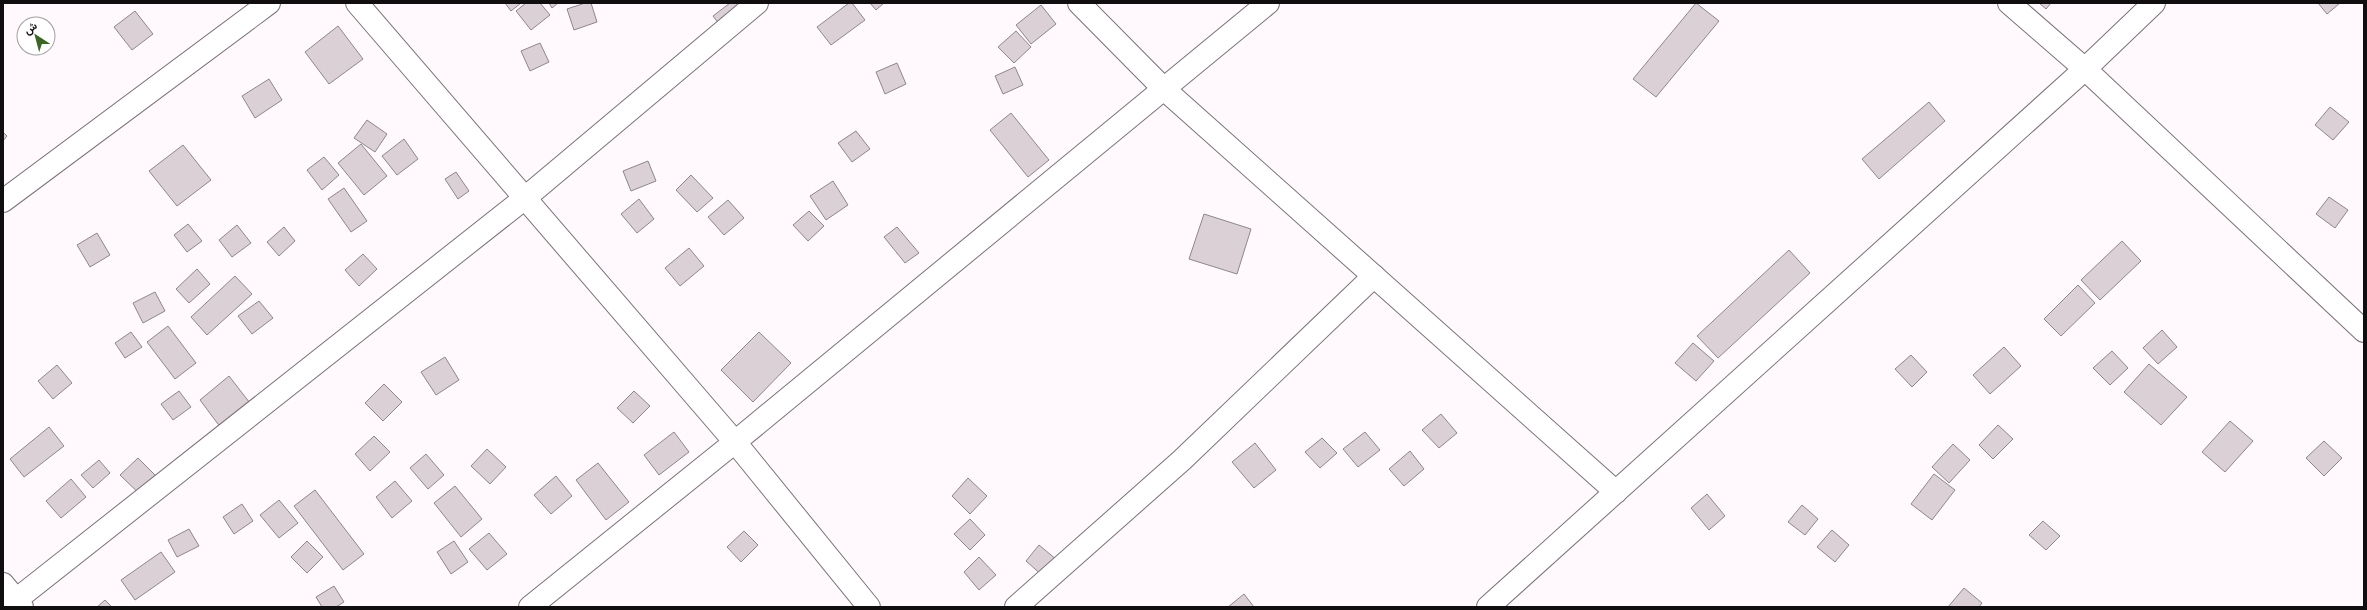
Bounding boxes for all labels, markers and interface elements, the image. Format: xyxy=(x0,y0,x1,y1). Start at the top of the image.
north arrow xyxy=(16,16,56,56)
text: ش xyxy=(21,18,40,37)

